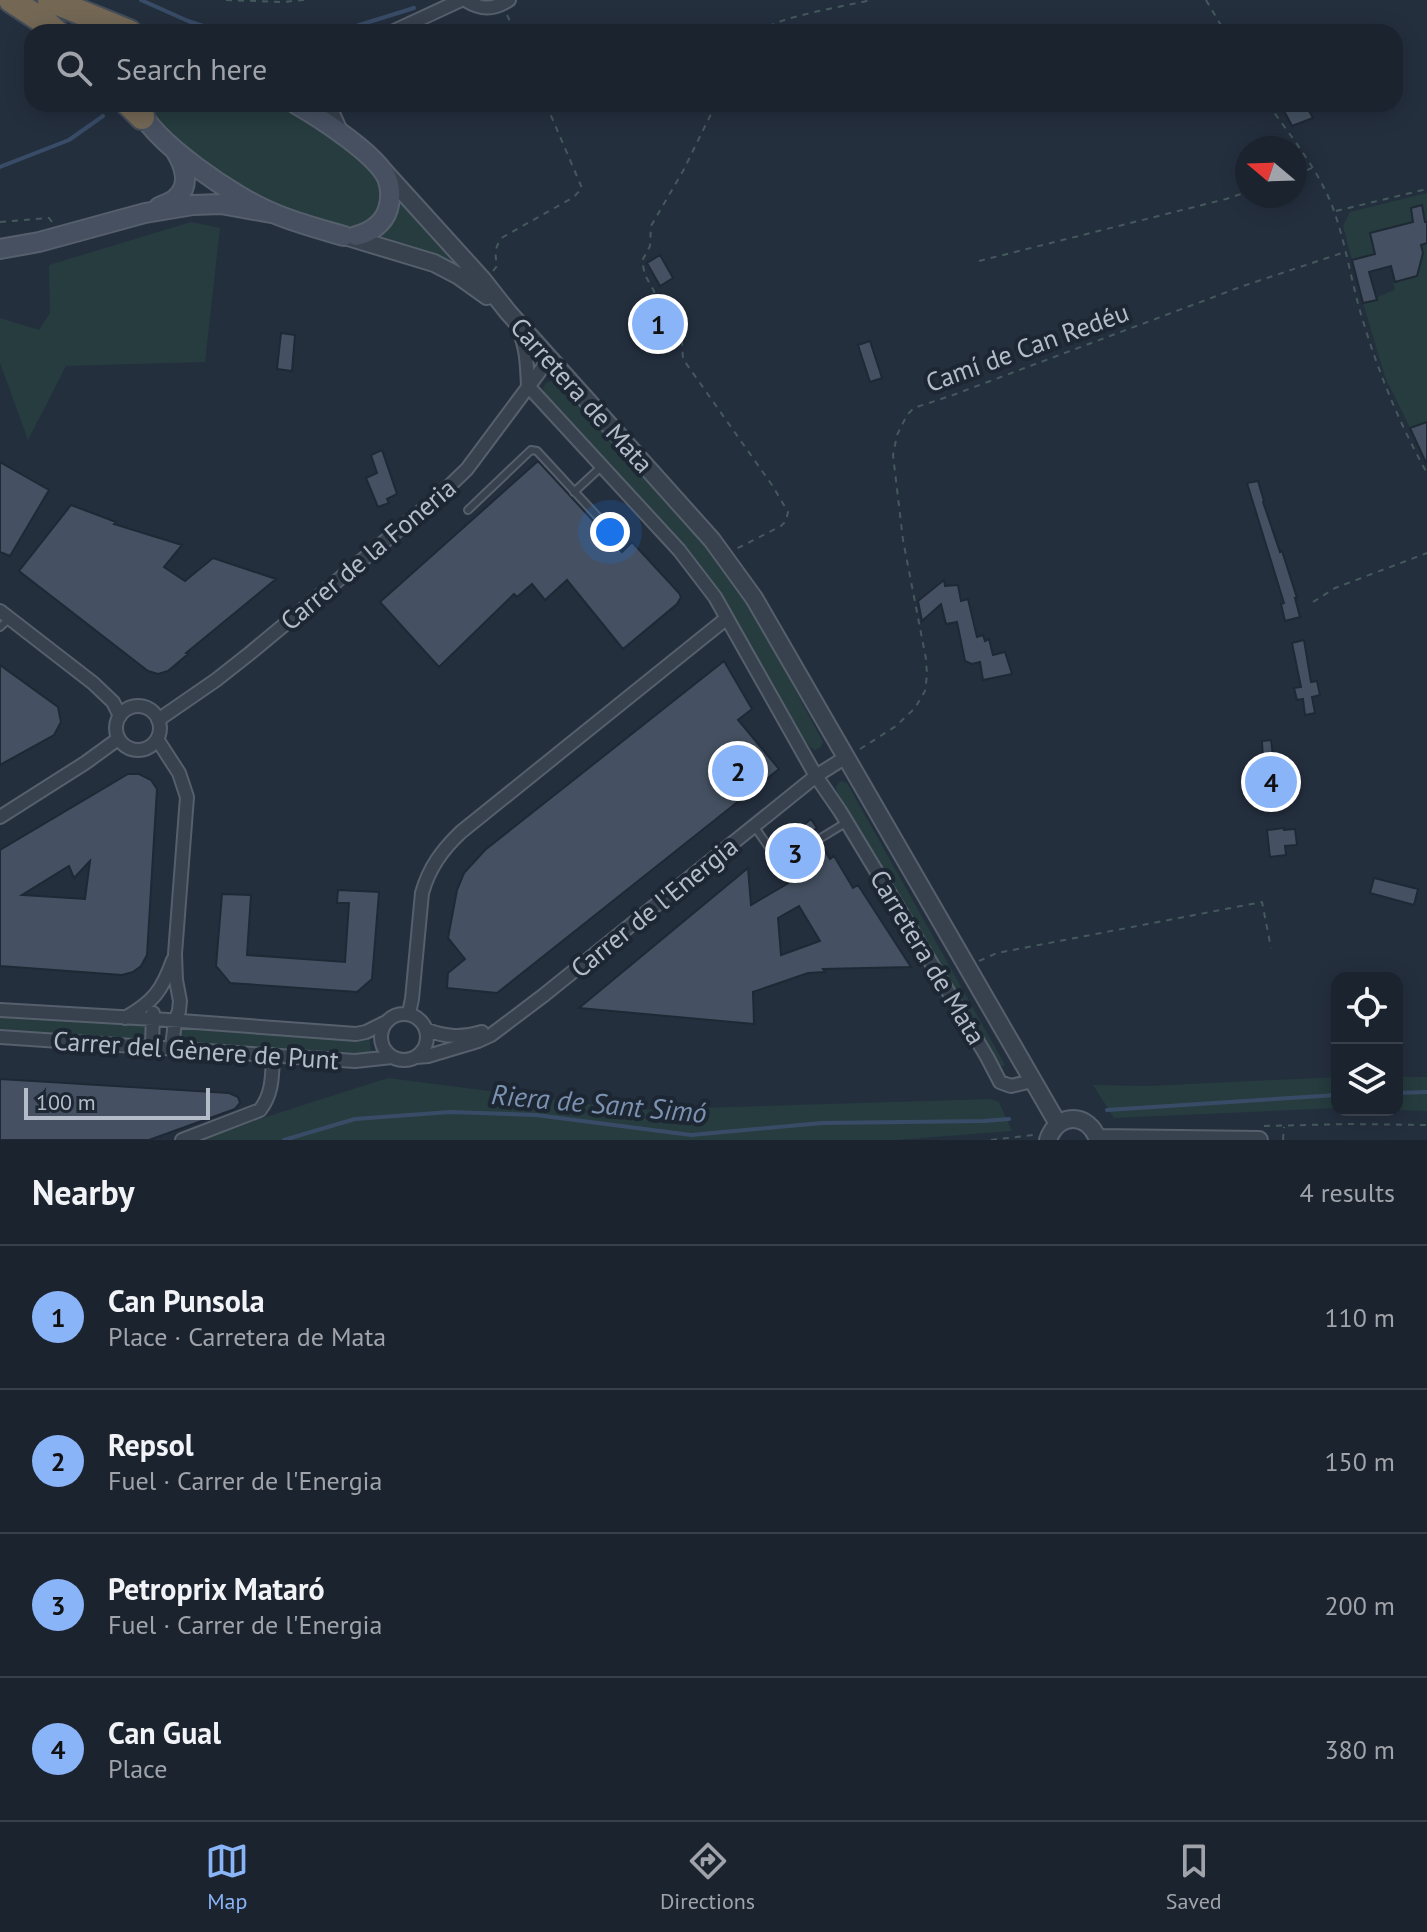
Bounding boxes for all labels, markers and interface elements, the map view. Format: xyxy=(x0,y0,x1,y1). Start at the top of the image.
search box xyxy=(24,24,1403,112)
icon: search xyxy=(52,46,96,90)
text: Search here xyxy=(116,49,267,88)
north arrow xyxy=(1235,136,1307,208)
pin: 1 xyxy=(632,294,684,354)
street label: Camí de Can Redéu xyxy=(921,295,1133,399)
street label: Carretera de Mata xyxy=(504,310,660,480)
street label: Carrer de la Foneria xyxy=(273,471,463,637)
your location xyxy=(590,512,630,552)
pin: 2 xyxy=(712,741,764,801)
pin: 4 xyxy=(1245,752,1297,812)
pin: 3 xyxy=(769,823,821,883)
street label: Carrer de l'Energia xyxy=(564,830,744,984)
street label: Carretera de Mata xyxy=(863,864,993,1050)
map controls xyxy=(1331,972,1403,1116)
button: locate xyxy=(1331,972,1403,1044)
street label: Carrer del Gènere de Punt xyxy=(52,1024,340,1076)
button: layers xyxy=(1331,1044,1403,1116)
water label: Riera de Sant Simó xyxy=(490,1075,708,1131)
scale bar xyxy=(24,1084,210,1120)
text: 100 m xyxy=(36,1088,96,1116)
text: Nearby xyxy=(32,1170,134,1214)
text: 4 results xyxy=(1300,1176,1395,1209)
text: Can Punsola xyxy=(108,1281,265,1320)
text: 1 xyxy=(51,1301,65,1334)
text: 110 m xyxy=(1324,1301,1395,1334)
text: Place · Carretera de Mata xyxy=(108,1320,386,1353)
text: Repsol xyxy=(108,1425,194,1464)
text: 2 xyxy=(51,1445,65,1478)
text: 150 m xyxy=(1324,1445,1395,1478)
text: Fuel · Carrer de l'Energia xyxy=(108,1464,382,1497)
text: Petroprix Mataró xyxy=(108,1569,325,1608)
text: 3 xyxy=(51,1589,65,1622)
text: 200 m xyxy=(1324,1589,1395,1622)
text: Fuel · Carrer de l'Energia xyxy=(108,1608,382,1641)
text: Can Gual xyxy=(108,1713,221,1752)
text: 4 xyxy=(51,1733,65,1766)
text: 380 m xyxy=(1324,1733,1395,1766)
text: Place xyxy=(108,1752,167,1785)
tab: Map xyxy=(205,1839,249,1915)
tab: Directions xyxy=(660,1839,755,1915)
tab: Saved xyxy=(1166,1839,1222,1915)

